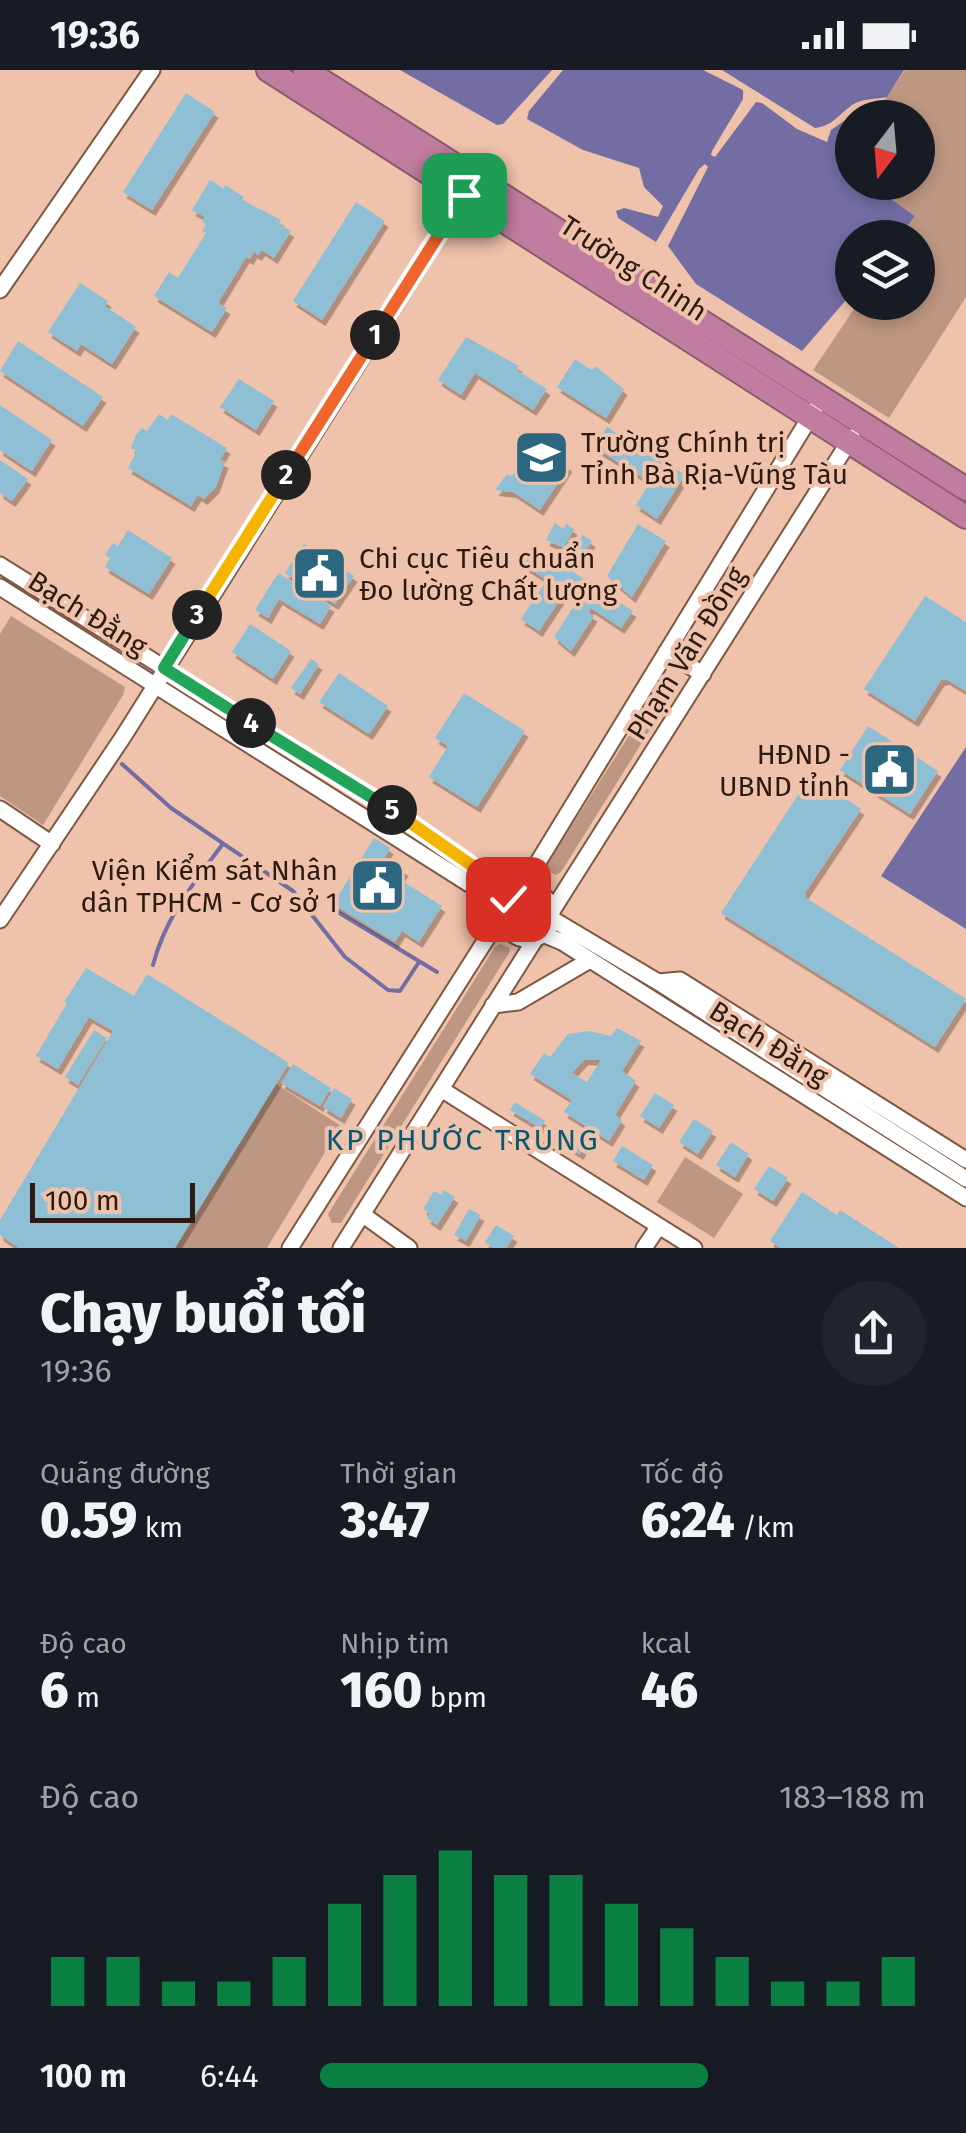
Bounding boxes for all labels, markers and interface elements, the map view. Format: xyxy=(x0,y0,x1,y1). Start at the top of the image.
text: 19:36 xyxy=(50,12,140,58)
north arrow xyxy=(835,100,935,200)
map controls xyxy=(835,100,935,320)
pin xyxy=(422,153,507,238)
icon: arrive xyxy=(437,168,492,223)
street label: Trường Chinh xyxy=(554,209,713,328)
button: layers xyxy=(835,220,935,320)
pin: 1 xyxy=(350,310,400,360)
text: 1 xyxy=(369,318,382,351)
place label: Trường Chính trị Tỉnh Bà Rịa-Vũng Tàu xyxy=(581,426,848,491)
school or university icon: Trường Chính trị Tỉnh Bà Rịa-Vũng Tàu xyxy=(512,428,572,488)
pin: 2 xyxy=(261,450,311,500)
text: 2 xyxy=(279,458,293,491)
place label: Chi cục Tiêu chuẩn Đo lường Chất lượng xyxy=(359,541,618,607)
public building icon: Chi cục Tiêu chuẩn Đo lường Chất lượng xyxy=(290,544,350,604)
street label: Phạm Văn Đồng xyxy=(620,560,753,746)
street label: Bạch Đằng xyxy=(22,564,154,663)
pin: 3 xyxy=(172,590,222,640)
text: 3 xyxy=(190,598,204,631)
pin: 4 xyxy=(226,698,276,748)
text: 4 xyxy=(243,706,259,739)
place label: HĐND - UBND tỉnh xyxy=(719,738,850,803)
public building icon: HĐND - UBND tỉnh xyxy=(859,740,919,800)
pin: 5 xyxy=(367,785,417,835)
text: 5 xyxy=(384,793,400,826)
place label: Viện Kiểm sát Nhân dân TPHCM - Cơ sở 1 xyxy=(80,853,338,919)
public building icon: Viện Kiểm sát Nhân dân TPHCM - Cơ sở 1 xyxy=(347,856,407,916)
pin xyxy=(466,857,551,942)
icon: check xyxy=(481,872,536,927)
street label: Bạch Đằng xyxy=(703,994,835,1093)
district label: KP PHƯỚC TRUNG xyxy=(326,1122,600,1158)
scale bar xyxy=(30,1178,195,1222)
text: 100 m xyxy=(45,1184,120,1217)
text: Chạy buổi tối xyxy=(40,1281,366,1347)
button: share xyxy=(821,1281,926,1386)
text: 19:36 xyxy=(40,1352,112,1390)
text: Quãng đường xyxy=(40,1457,210,1490)
text: Thời gian xyxy=(340,1457,457,1490)
text: Tốc độ xyxy=(641,1457,724,1490)
text: 0.59 xyxy=(40,1490,137,1550)
text: 3:47 xyxy=(340,1490,429,1550)
text: 6:24 xyxy=(641,1490,735,1550)
text: km xyxy=(137,1511,183,1544)
text: /km xyxy=(735,1511,795,1544)
text: Độ cao xyxy=(40,1627,127,1660)
text: Nhịp tim xyxy=(340,1627,450,1660)
text: kcal xyxy=(641,1627,691,1660)
text: 6 xyxy=(40,1660,69,1720)
text: 160 xyxy=(340,1660,422,1720)
text: 46 xyxy=(641,1660,698,1720)
text: m xyxy=(69,1681,100,1714)
text: bpm xyxy=(422,1681,487,1714)
text: Độ cao xyxy=(40,1778,139,1816)
text: 183–188 m xyxy=(779,1778,926,1816)
text: 100 m xyxy=(40,2057,127,2095)
text: 6:44 xyxy=(200,2057,259,2095)

